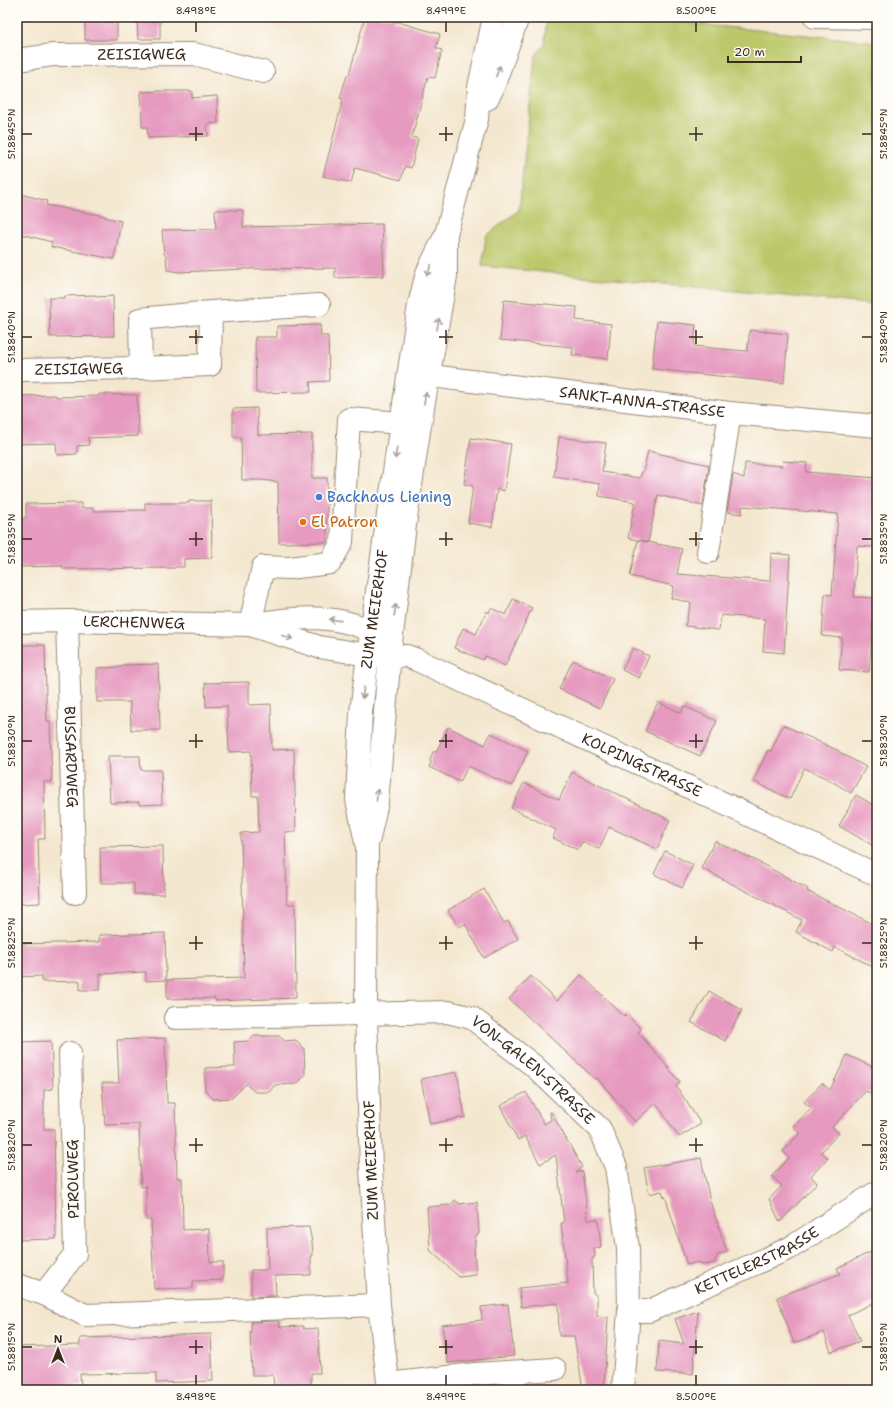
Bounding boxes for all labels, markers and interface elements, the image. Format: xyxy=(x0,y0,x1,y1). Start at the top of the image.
text: 8.498°E xyxy=(176,4,216,17)
text: 8.499°E xyxy=(426,4,466,17)
text: 8.500°E xyxy=(676,4,716,17)
scale bar xyxy=(728,38,801,64)
street label: ZEISIGWEG xyxy=(97,44,186,65)
text: 20 m xyxy=(734,44,765,60)
one-way arrow xyxy=(495,65,503,77)
text: 51.8845°N xyxy=(5,109,18,159)
text: 51.8845°N xyxy=(877,109,890,159)
one-way arrow xyxy=(425,263,432,275)
text: 51.8840°N xyxy=(5,311,18,363)
text: 51.8840°N xyxy=(877,311,890,363)
one-way arrow xyxy=(434,317,442,330)
street label: ZEISIGWEG xyxy=(35,358,123,380)
street label: SANKT-ANNA-STRASSE xyxy=(558,382,726,422)
one-way arrow xyxy=(421,392,429,405)
one-way arrow xyxy=(392,446,400,459)
place label: Backhaus Liening xyxy=(327,487,451,507)
marker: Backhaus Liening xyxy=(314,492,324,502)
place label: El Patron xyxy=(311,512,378,532)
text: 51.8835°N xyxy=(5,514,18,564)
text: 51.8835°N xyxy=(877,514,890,564)
marker: El Patron xyxy=(298,517,308,527)
street label: ZUM MEIERHOF xyxy=(356,548,393,670)
one-way arrow xyxy=(392,604,399,617)
street label: LERCHENWEG xyxy=(83,611,185,634)
one-way arrow xyxy=(329,616,342,624)
one-way arrow xyxy=(281,634,294,641)
one-way arrow xyxy=(360,686,367,699)
street label: BUSSARDWEG xyxy=(60,706,82,808)
text: 51.8830°N xyxy=(5,715,18,767)
text: 51.8830°N xyxy=(877,715,890,767)
street label: KOLPINGSTRASSE xyxy=(578,728,705,802)
one-way arrow xyxy=(374,789,381,802)
text: 51.8825°N xyxy=(5,918,18,968)
text: 51.8825°N xyxy=(877,918,890,968)
street label: VON-GALEN-STRASSE xyxy=(467,1011,599,1129)
street label: ZUM MEIERHOF xyxy=(359,1100,383,1220)
text: 51.8820°N xyxy=(5,1119,18,1171)
text: 51.8820°N xyxy=(877,1119,890,1171)
street label: PIROLWEG xyxy=(62,1139,84,1219)
street label: KETTELERSTRASSE xyxy=(691,1222,823,1299)
text: 51.8815°N xyxy=(5,1323,18,1371)
text: 51.8815°N xyxy=(877,1323,890,1371)
north arrow xyxy=(38,1329,78,1369)
text: N xyxy=(54,1332,63,1347)
text: 8.498°E xyxy=(176,1390,216,1403)
text: 8.499°E xyxy=(426,1390,466,1403)
text: 8.500°E xyxy=(676,1390,716,1403)

